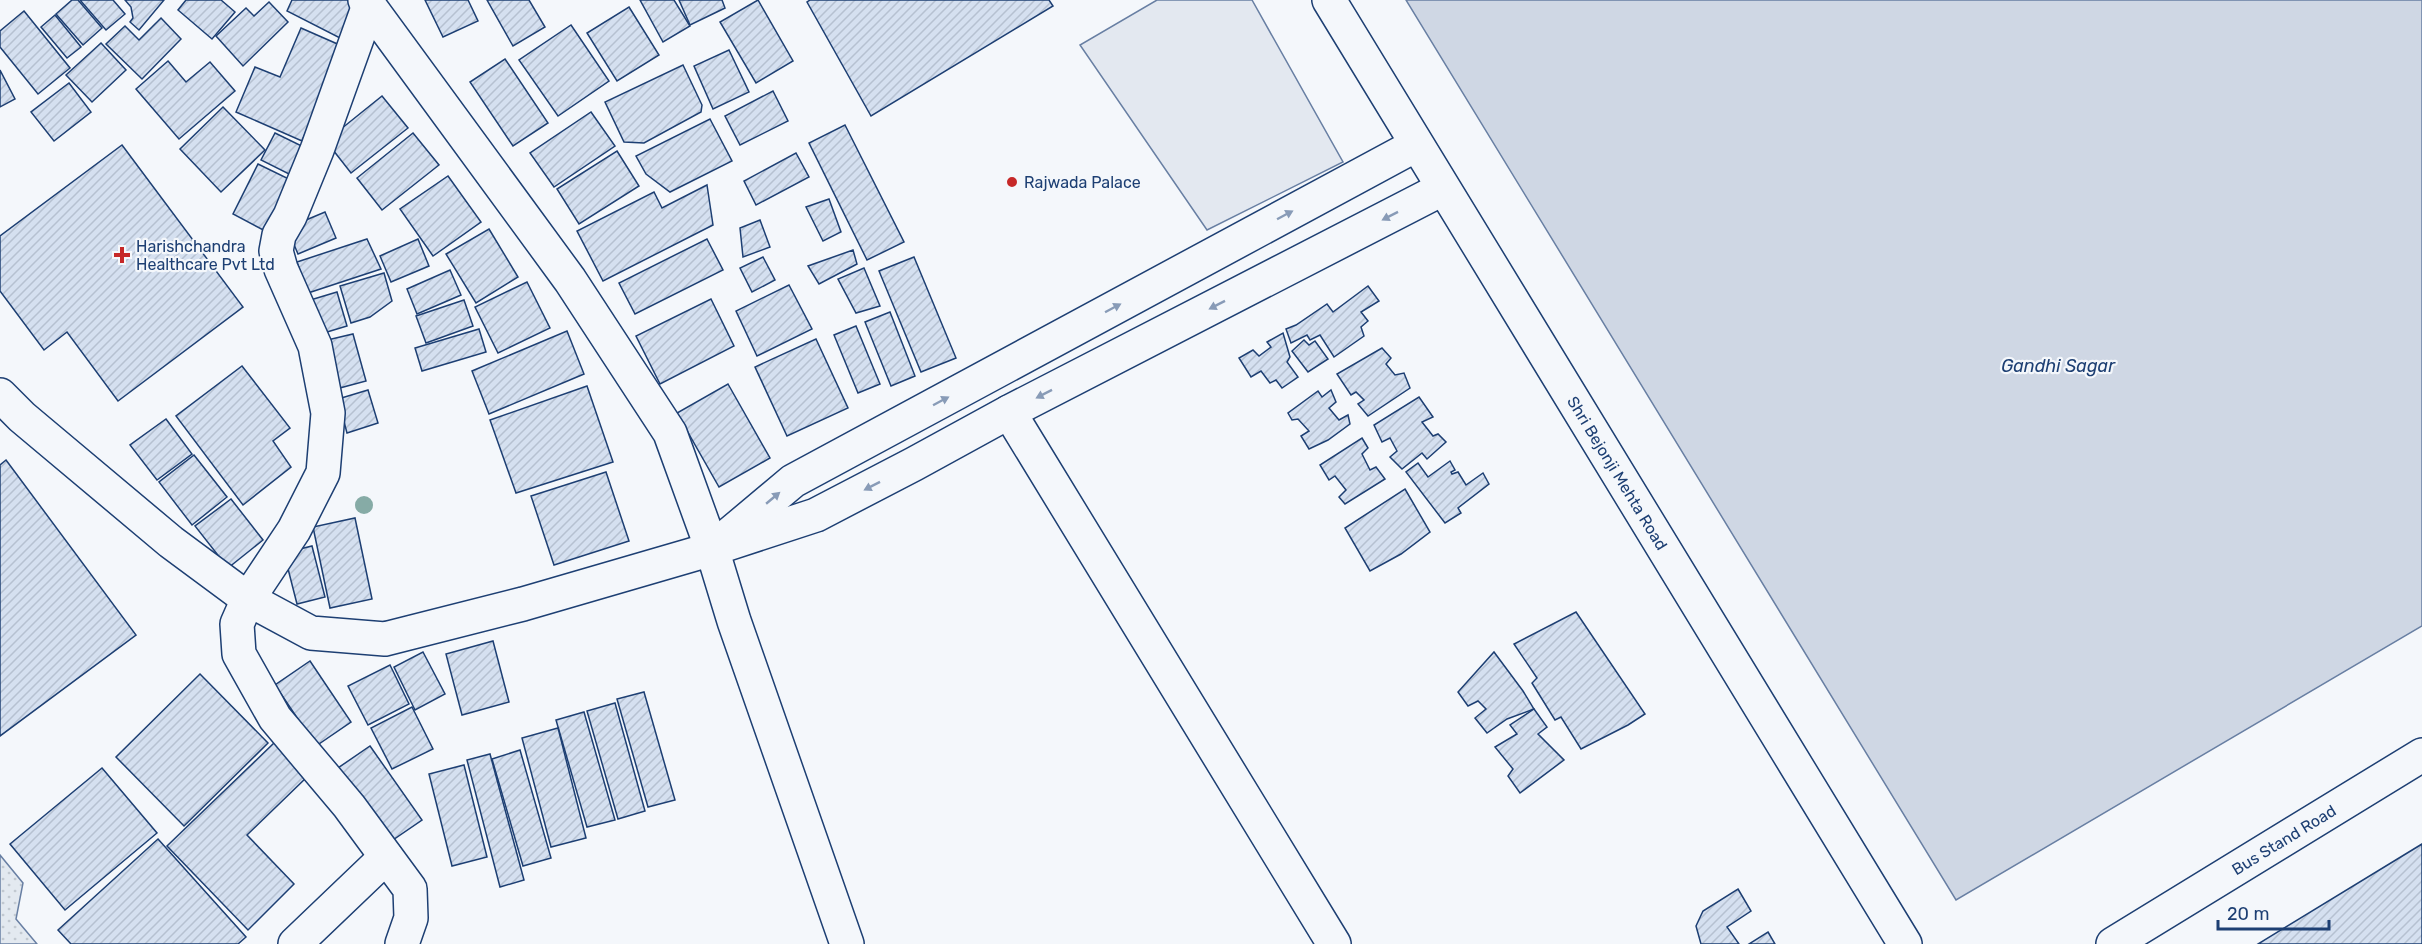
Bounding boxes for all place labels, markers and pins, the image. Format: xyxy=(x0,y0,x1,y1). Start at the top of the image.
place label: Rajwada Palace xyxy=(1024,173,1141,192)
marker: Rajwada Palace xyxy=(1005,175,1019,189)
place label: Harishchandra Healthcare Pvt Ltd xyxy=(136,237,275,274)
marker: Harishchandra Healthcare Pvt Ltd xyxy=(113,246,131,264)

